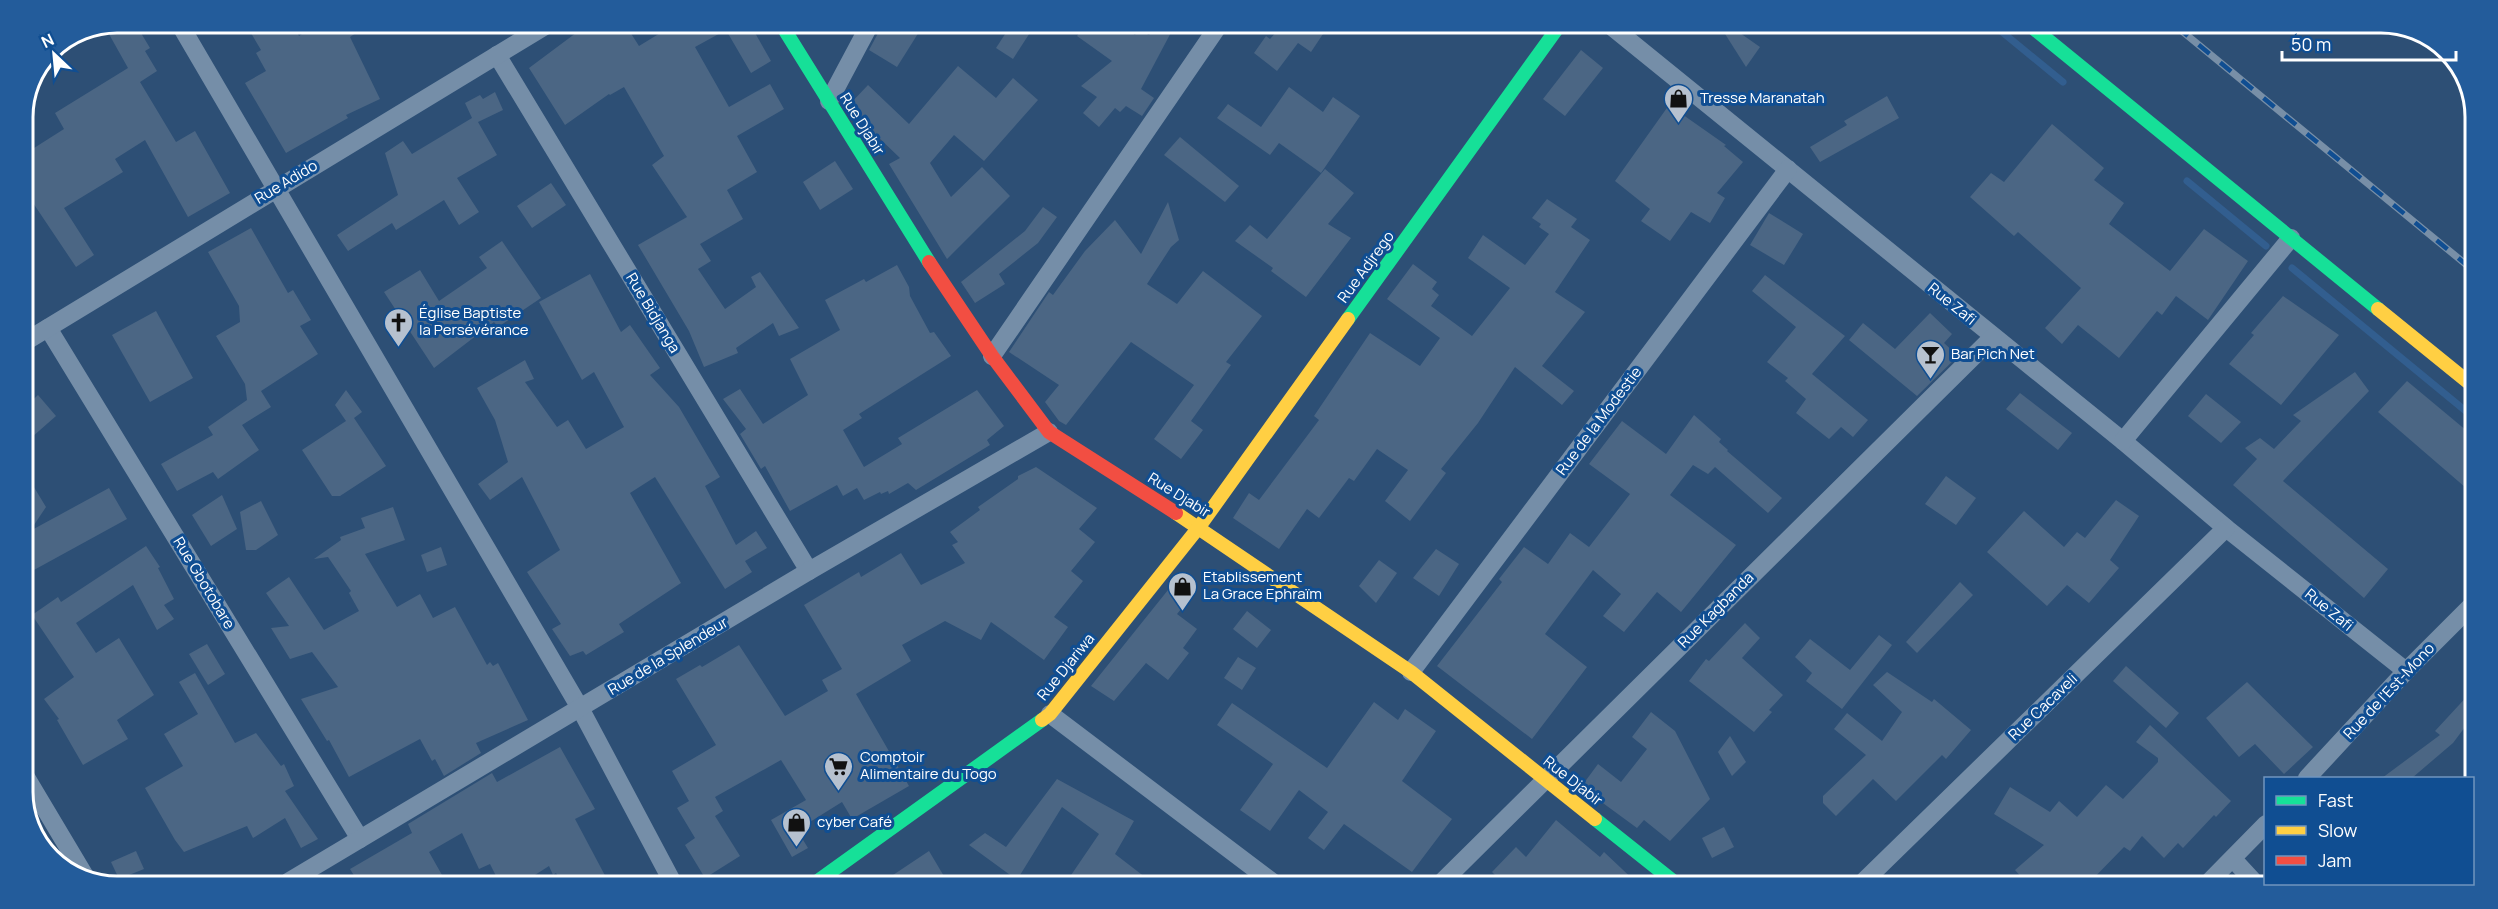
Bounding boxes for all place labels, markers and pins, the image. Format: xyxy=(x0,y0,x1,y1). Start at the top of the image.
shop icon: Tresse Maranatah xyxy=(1663,82,1695,124)
place label: Tresse Maranatah xyxy=(1700,87,1825,108)
place label: Église Baptiste la Persévérance xyxy=(419,302,529,340)
church icon: Église Baptiste la Persévérance xyxy=(382,306,414,348)
bar icon: Bar Pich Net xyxy=(1914,338,1946,380)
place label: Bar Pich Net xyxy=(1951,343,2035,364)
place label: Etablissement La Grace Ephraïm xyxy=(1203,566,1322,604)
shop icon: Etablissement La Grace Ephraïm xyxy=(1166,570,1198,612)
place label: Comptoir Alimentaire du Togo xyxy=(860,746,997,784)
supermarket icon: Comptoir Alimentaire du Togo xyxy=(823,750,855,792)
shop icon: cyber Café xyxy=(780,806,812,848)
place label: cyber Café xyxy=(817,811,892,832)

